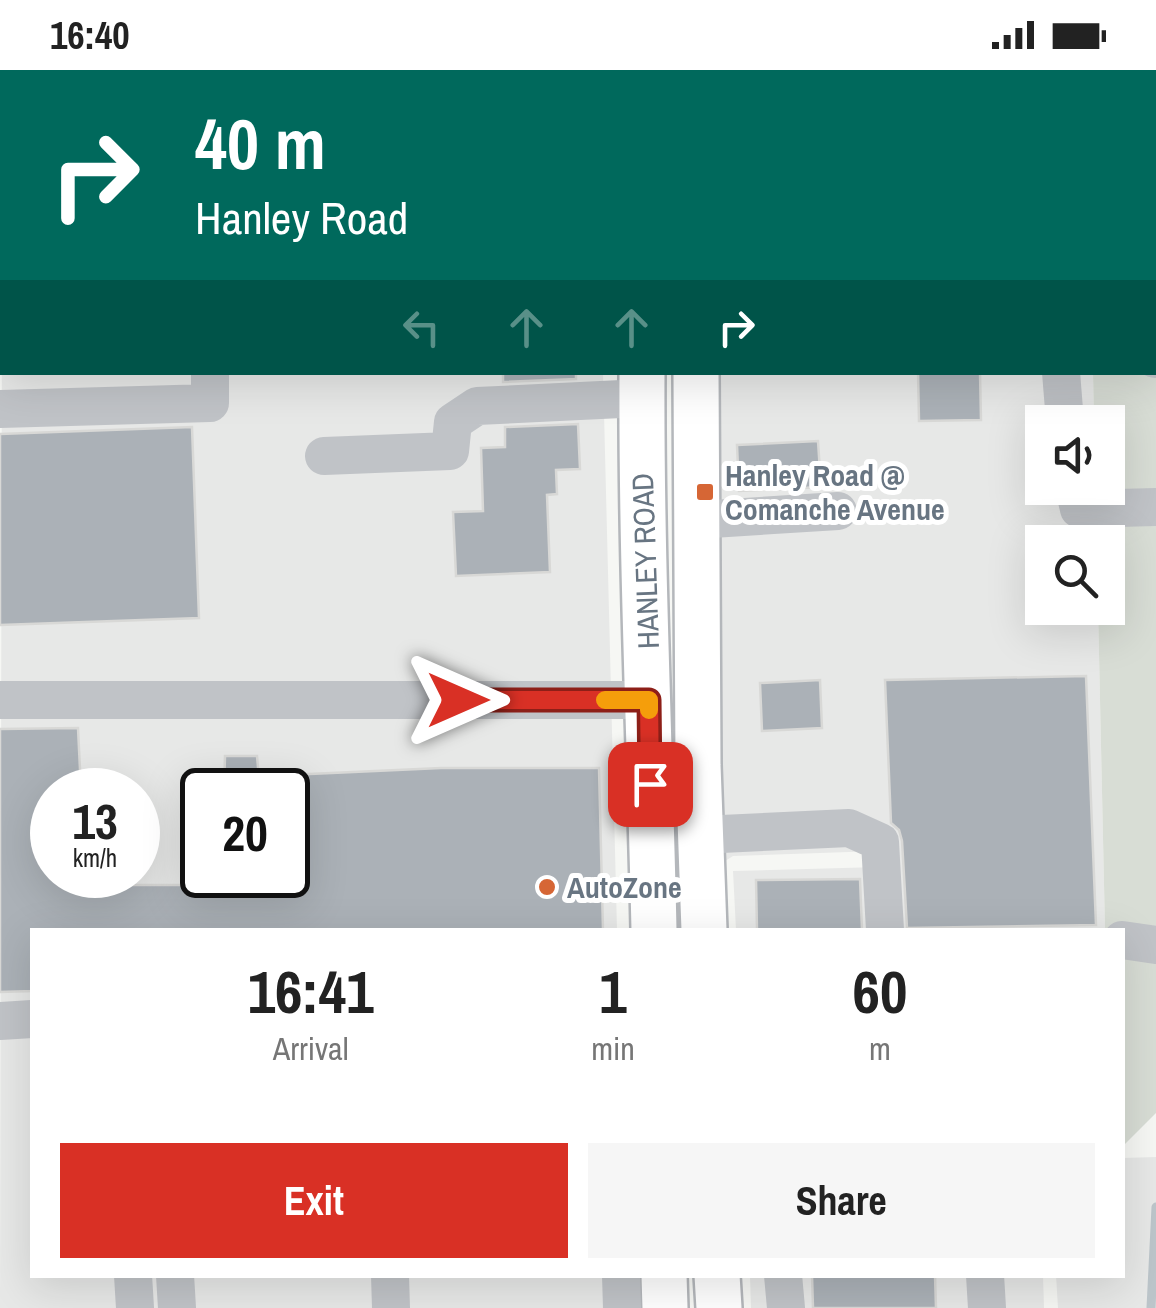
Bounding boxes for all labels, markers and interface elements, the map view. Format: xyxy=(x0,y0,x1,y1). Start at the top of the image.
text: 16:40 xyxy=(50,10,130,61)
text: 40 m xyxy=(195,97,326,191)
icon: right xyxy=(30,110,160,240)
text: Hanley Road xyxy=(195,187,408,248)
icon: left xyxy=(394,300,449,355)
icon: ahead xyxy=(499,300,554,355)
icon: ahead xyxy=(604,300,659,355)
icon: right xyxy=(709,300,764,355)
map controls xyxy=(1025,405,1125,625)
button: sound xyxy=(1025,405,1125,505)
place label: Hanley Road @ Comanche Avenue xyxy=(725,455,945,529)
street label: HANLEY ROAD xyxy=(622,472,668,650)
marker: Hanley Road @ Comanche Avenue xyxy=(694,481,716,503)
button: search xyxy=(1025,525,1125,625)
position arrow xyxy=(406,648,510,752)
pin xyxy=(608,742,693,827)
icon: arrive xyxy=(623,757,678,812)
speed limit sign: 20 xyxy=(180,768,310,898)
text: 13 xyxy=(72,787,118,855)
text: km/h xyxy=(73,841,117,875)
place label: AutoZone xyxy=(567,867,682,907)
marker: AutoZone xyxy=(536,876,558,898)
text: 16:41 xyxy=(248,951,374,1032)
text: 1 xyxy=(599,951,627,1032)
text: 60 xyxy=(853,951,907,1032)
text: Arrival xyxy=(273,1027,348,1070)
text: min xyxy=(591,1027,635,1070)
text: m xyxy=(869,1027,891,1070)
button: Exit xyxy=(60,1143,568,1258)
button: Share xyxy=(588,1143,1095,1258)

